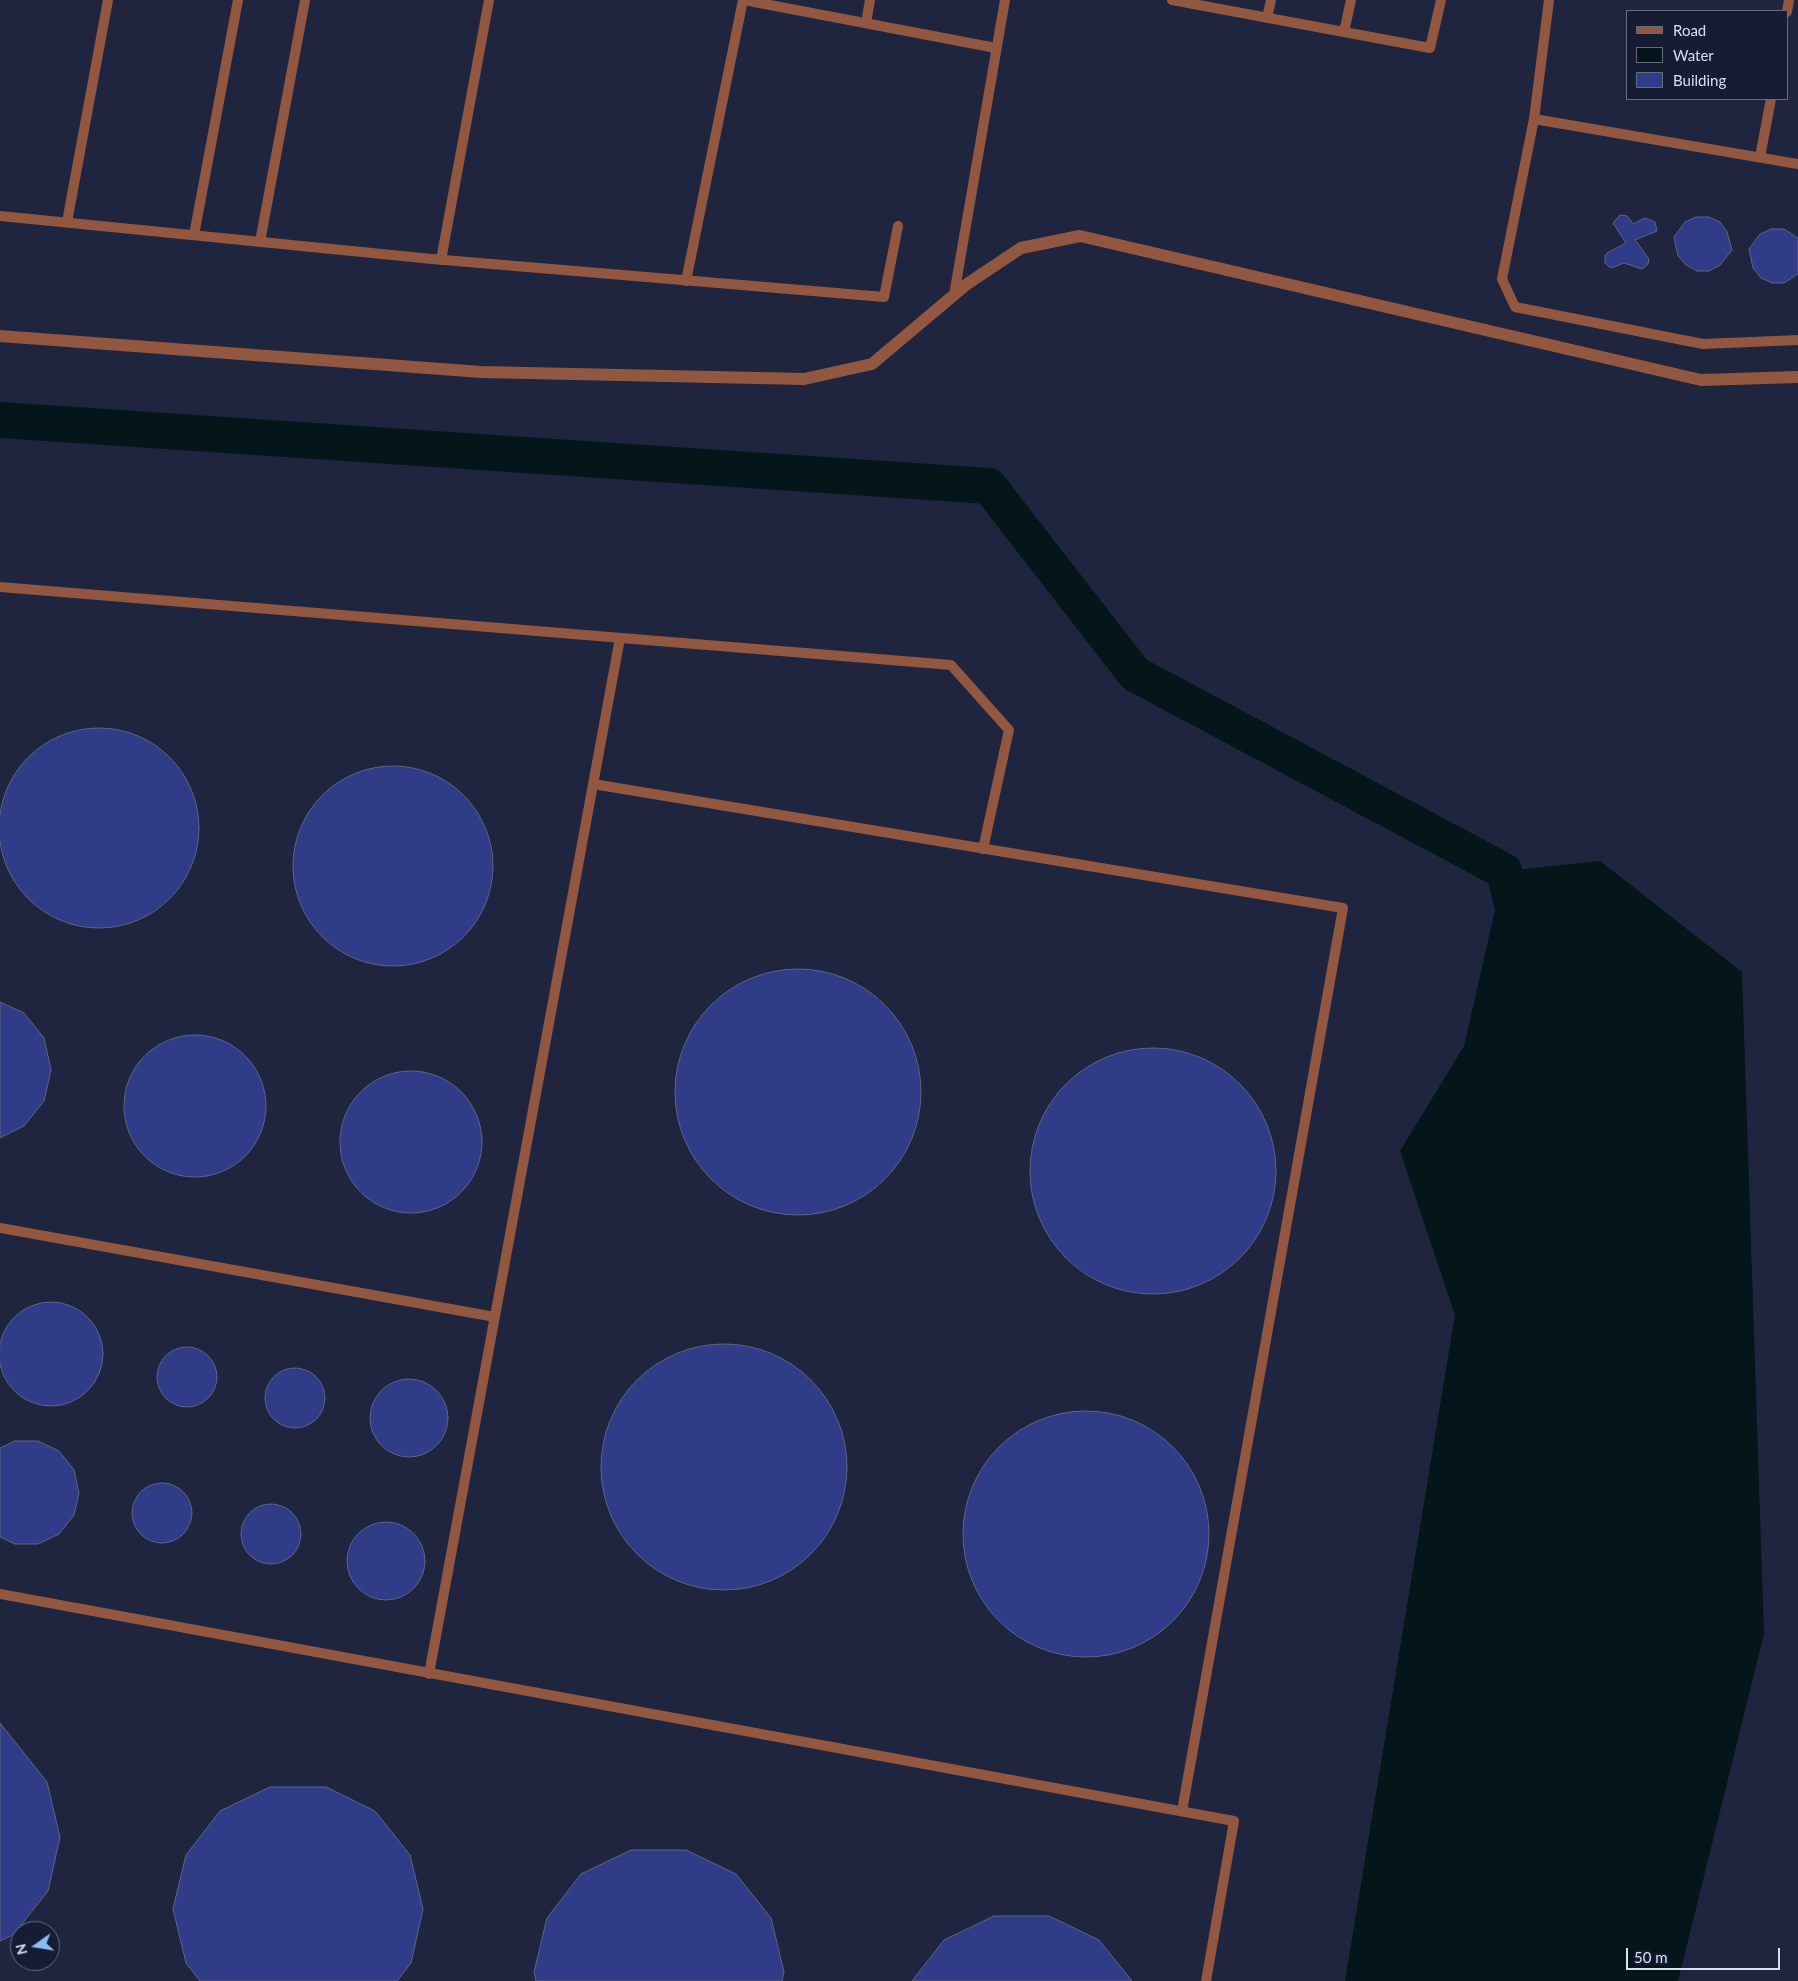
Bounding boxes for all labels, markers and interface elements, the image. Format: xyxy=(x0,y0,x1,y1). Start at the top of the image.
legend xyxy=(1626,10,1788,100)
text: Road xyxy=(1673,21,1706,39)
text: Water xyxy=(1673,46,1714,64)
text: Building xyxy=(1673,71,1726,89)
north arrow xyxy=(10,1921,60,1971)
scale bar xyxy=(1628,1938,1782,1970)
text: N xyxy=(11,1942,30,1956)
text: 50 m xyxy=(1634,1948,1668,1966)

